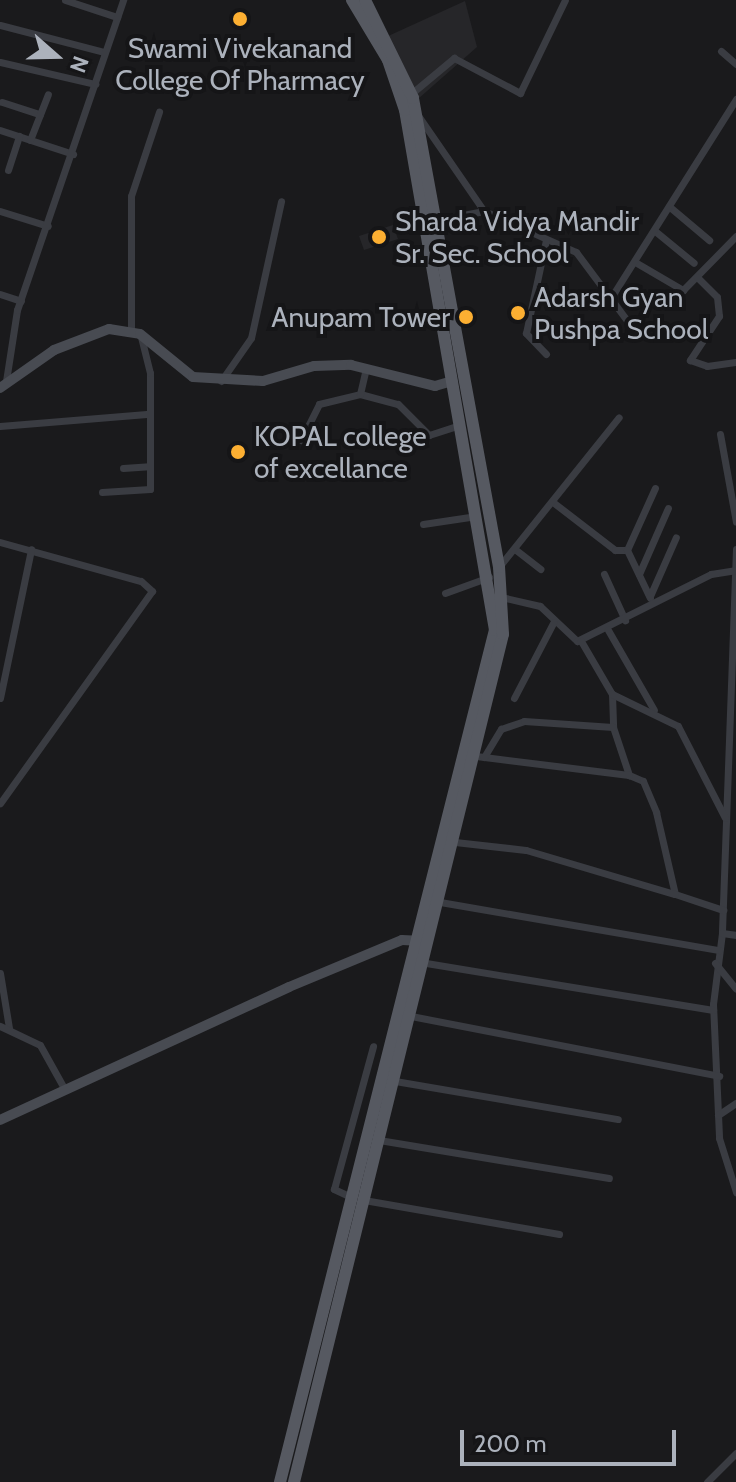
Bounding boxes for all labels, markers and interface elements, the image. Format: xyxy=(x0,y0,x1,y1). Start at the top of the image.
marker: Swami Vivekanand College Of Pharmacy xyxy=(231,10,249,28)
north arrow xyxy=(16,16,96,96)
place label: Swami Vivekanand College Of Pharmacy xyxy=(115,31,365,97)
text: N xyxy=(64,52,94,76)
place label: Sharda Vidya Mandir Sr. Sec. School xyxy=(395,204,639,270)
marker: Sharda Vidya Mandir Sr. Sec. School xyxy=(370,228,388,246)
place label: Adarsh Gyan Pushpa School xyxy=(534,280,708,346)
place label: Anupam Tower xyxy=(271,300,450,334)
marker: Adarsh Gyan Pushpa School xyxy=(509,304,527,322)
marker: Anupam Tower xyxy=(457,308,475,326)
place label: KOPAL college of excellance xyxy=(254,419,427,485)
marker: KOPAL college of excellance xyxy=(229,443,247,461)
scale bar xyxy=(464,1414,680,1464)
text: 200 m xyxy=(474,1429,547,1458)

